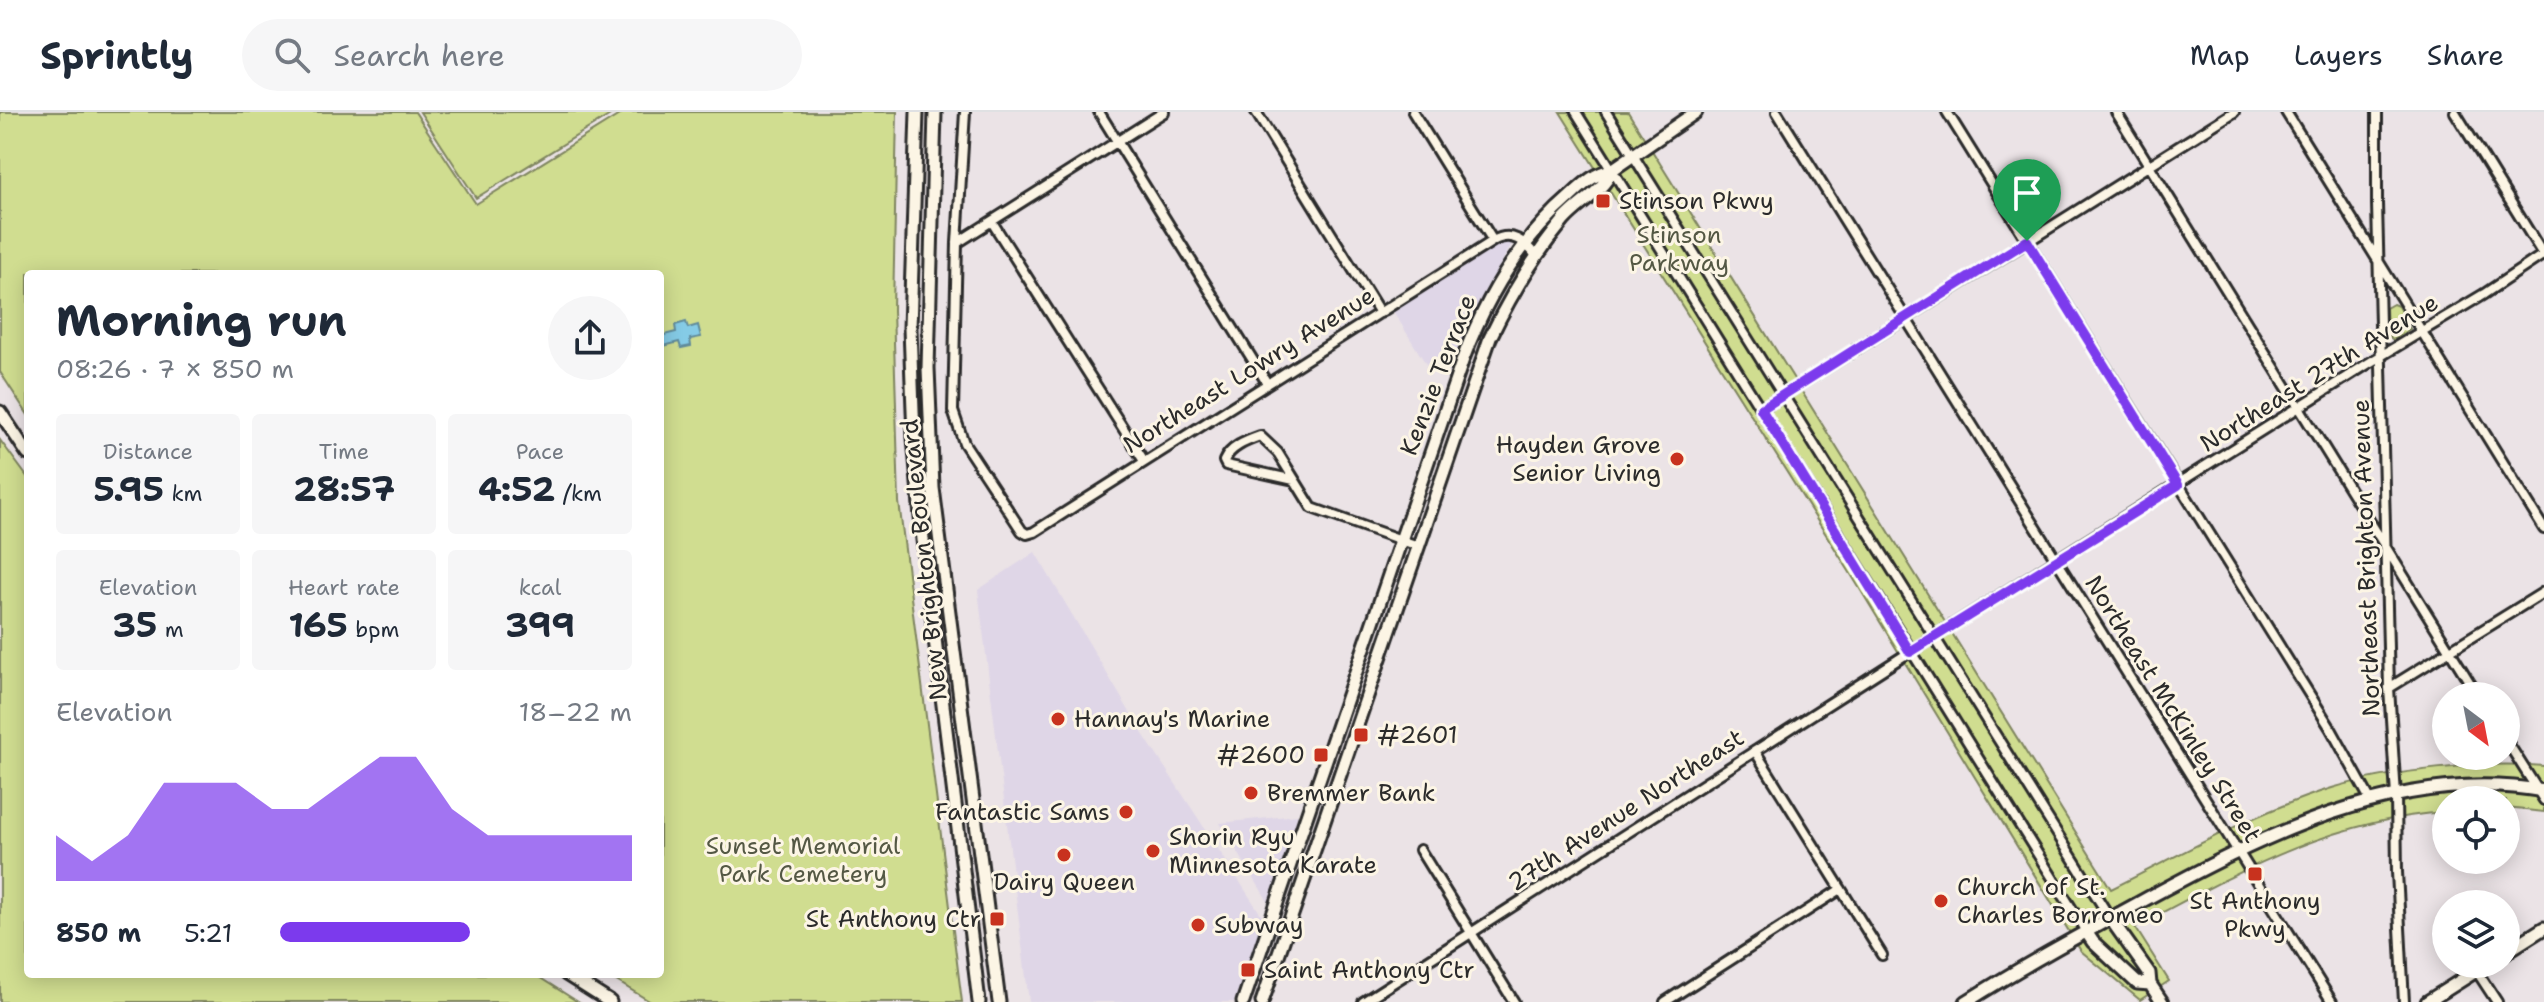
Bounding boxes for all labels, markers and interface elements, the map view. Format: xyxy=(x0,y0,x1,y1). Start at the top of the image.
search box xyxy=(242,19,802,91)
text: Sprintly xyxy=(40,30,194,81)
icon: search xyxy=(270,33,314,77)
text: Search here xyxy=(334,35,505,76)
text: Map xyxy=(2190,36,2250,74)
text: Layers xyxy=(2294,36,2383,74)
text: Share xyxy=(2427,36,2504,74)
pin xyxy=(1993,159,2061,241)
icon: arrive xyxy=(2005,171,2049,215)
place label: Stinson Pkwy xyxy=(1619,185,1774,217)
marker: Stinson Pkwy xyxy=(1594,192,1612,210)
park label: Stinson Parkway xyxy=(1629,219,1729,279)
street label: Northeast Lowry Avenue xyxy=(1117,279,1381,461)
street label: Northeast 27th Avenue xyxy=(2194,286,2444,460)
street label: Kenzie Terrace xyxy=(1393,290,1483,460)
text: Morning run xyxy=(56,291,347,350)
button: share xyxy=(548,296,632,380)
text: 08:26 · 7 × 850 m xyxy=(56,351,294,386)
street label: Northeast Brighton Avenue xyxy=(2344,399,2388,717)
street label: New Brighton Boulevard xyxy=(893,418,955,702)
place label: Hayden Grove Senior Living xyxy=(1496,429,1661,489)
text: Distance xyxy=(103,437,193,466)
text: Time xyxy=(319,437,369,466)
text: Pace xyxy=(516,437,564,466)
marker: Hayden Grove Senior Living xyxy=(1668,450,1686,468)
text: 5.95 xyxy=(93,466,164,512)
text: 28:57 xyxy=(293,466,395,512)
text: 4:52 xyxy=(478,466,555,512)
text: km xyxy=(164,479,203,508)
text: /km xyxy=(555,479,602,508)
street label: Northeast McKinley Street xyxy=(2077,569,2269,849)
text: Elevation xyxy=(99,573,197,602)
text: Heart rate xyxy=(288,573,400,602)
text: kcal xyxy=(519,573,561,602)
text: 35 xyxy=(112,602,157,648)
text: 165 xyxy=(288,602,348,648)
text: 399 xyxy=(505,602,575,648)
text: m xyxy=(157,615,184,644)
text: bpm xyxy=(348,615,400,644)
north arrow xyxy=(2432,682,2520,770)
map controls xyxy=(2432,682,2520,978)
text: Elevation xyxy=(56,694,172,729)
text: 18–22 m xyxy=(519,694,632,729)
place label: Hannay's Marine xyxy=(1074,703,1270,735)
marker: Hannay's Marine xyxy=(1049,710,1067,728)
place label: #2601 xyxy=(1377,719,1458,751)
street label: 27th Avenue Northeast xyxy=(1502,722,1750,898)
marker: #2601 xyxy=(1352,726,1370,744)
place label: #2600 xyxy=(1217,739,1305,771)
marker: #2600 xyxy=(1312,746,1330,764)
place label: Bremmer Bank xyxy=(1267,777,1435,809)
marker: Bremmer Bank xyxy=(1242,784,1260,802)
button: locate xyxy=(2432,786,2520,874)
place label: Fantastic Sams xyxy=(935,796,1110,828)
marker: Fantastic Sams xyxy=(1117,803,1135,821)
place label: Shorin Ryu Minnesota Karate xyxy=(1169,821,1377,881)
park label: Sunset Memorial Park Cemetery xyxy=(706,830,901,890)
marker: Shorin Ryu Minnesota Karate xyxy=(1144,842,1162,860)
marker: Dairy Queen xyxy=(1055,846,1073,864)
marker: St Anthony Pkwy xyxy=(2246,865,2264,883)
place label: Dairy Queen xyxy=(993,866,1135,898)
place label: Church of St. Charles Borromeo xyxy=(1957,871,2164,931)
place label: St Anthony Pkwy xyxy=(2189,885,2321,945)
button: layers xyxy=(2432,890,2520,978)
marker: Church of St. Charles Borromeo xyxy=(1932,892,1950,910)
place label: St Anthony Ctr xyxy=(806,903,981,935)
place label: Subway xyxy=(1214,909,1303,941)
marker: St Anthony Ctr xyxy=(988,910,1006,928)
text: 850 m xyxy=(56,915,141,950)
text: 5:21 xyxy=(184,915,233,950)
marker: Subway xyxy=(1189,916,1207,934)
place label: Saint Anthony Ctr xyxy=(1264,954,1475,986)
marker: Saint Anthony Ctr xyxy=(1239,961,1257,979)

